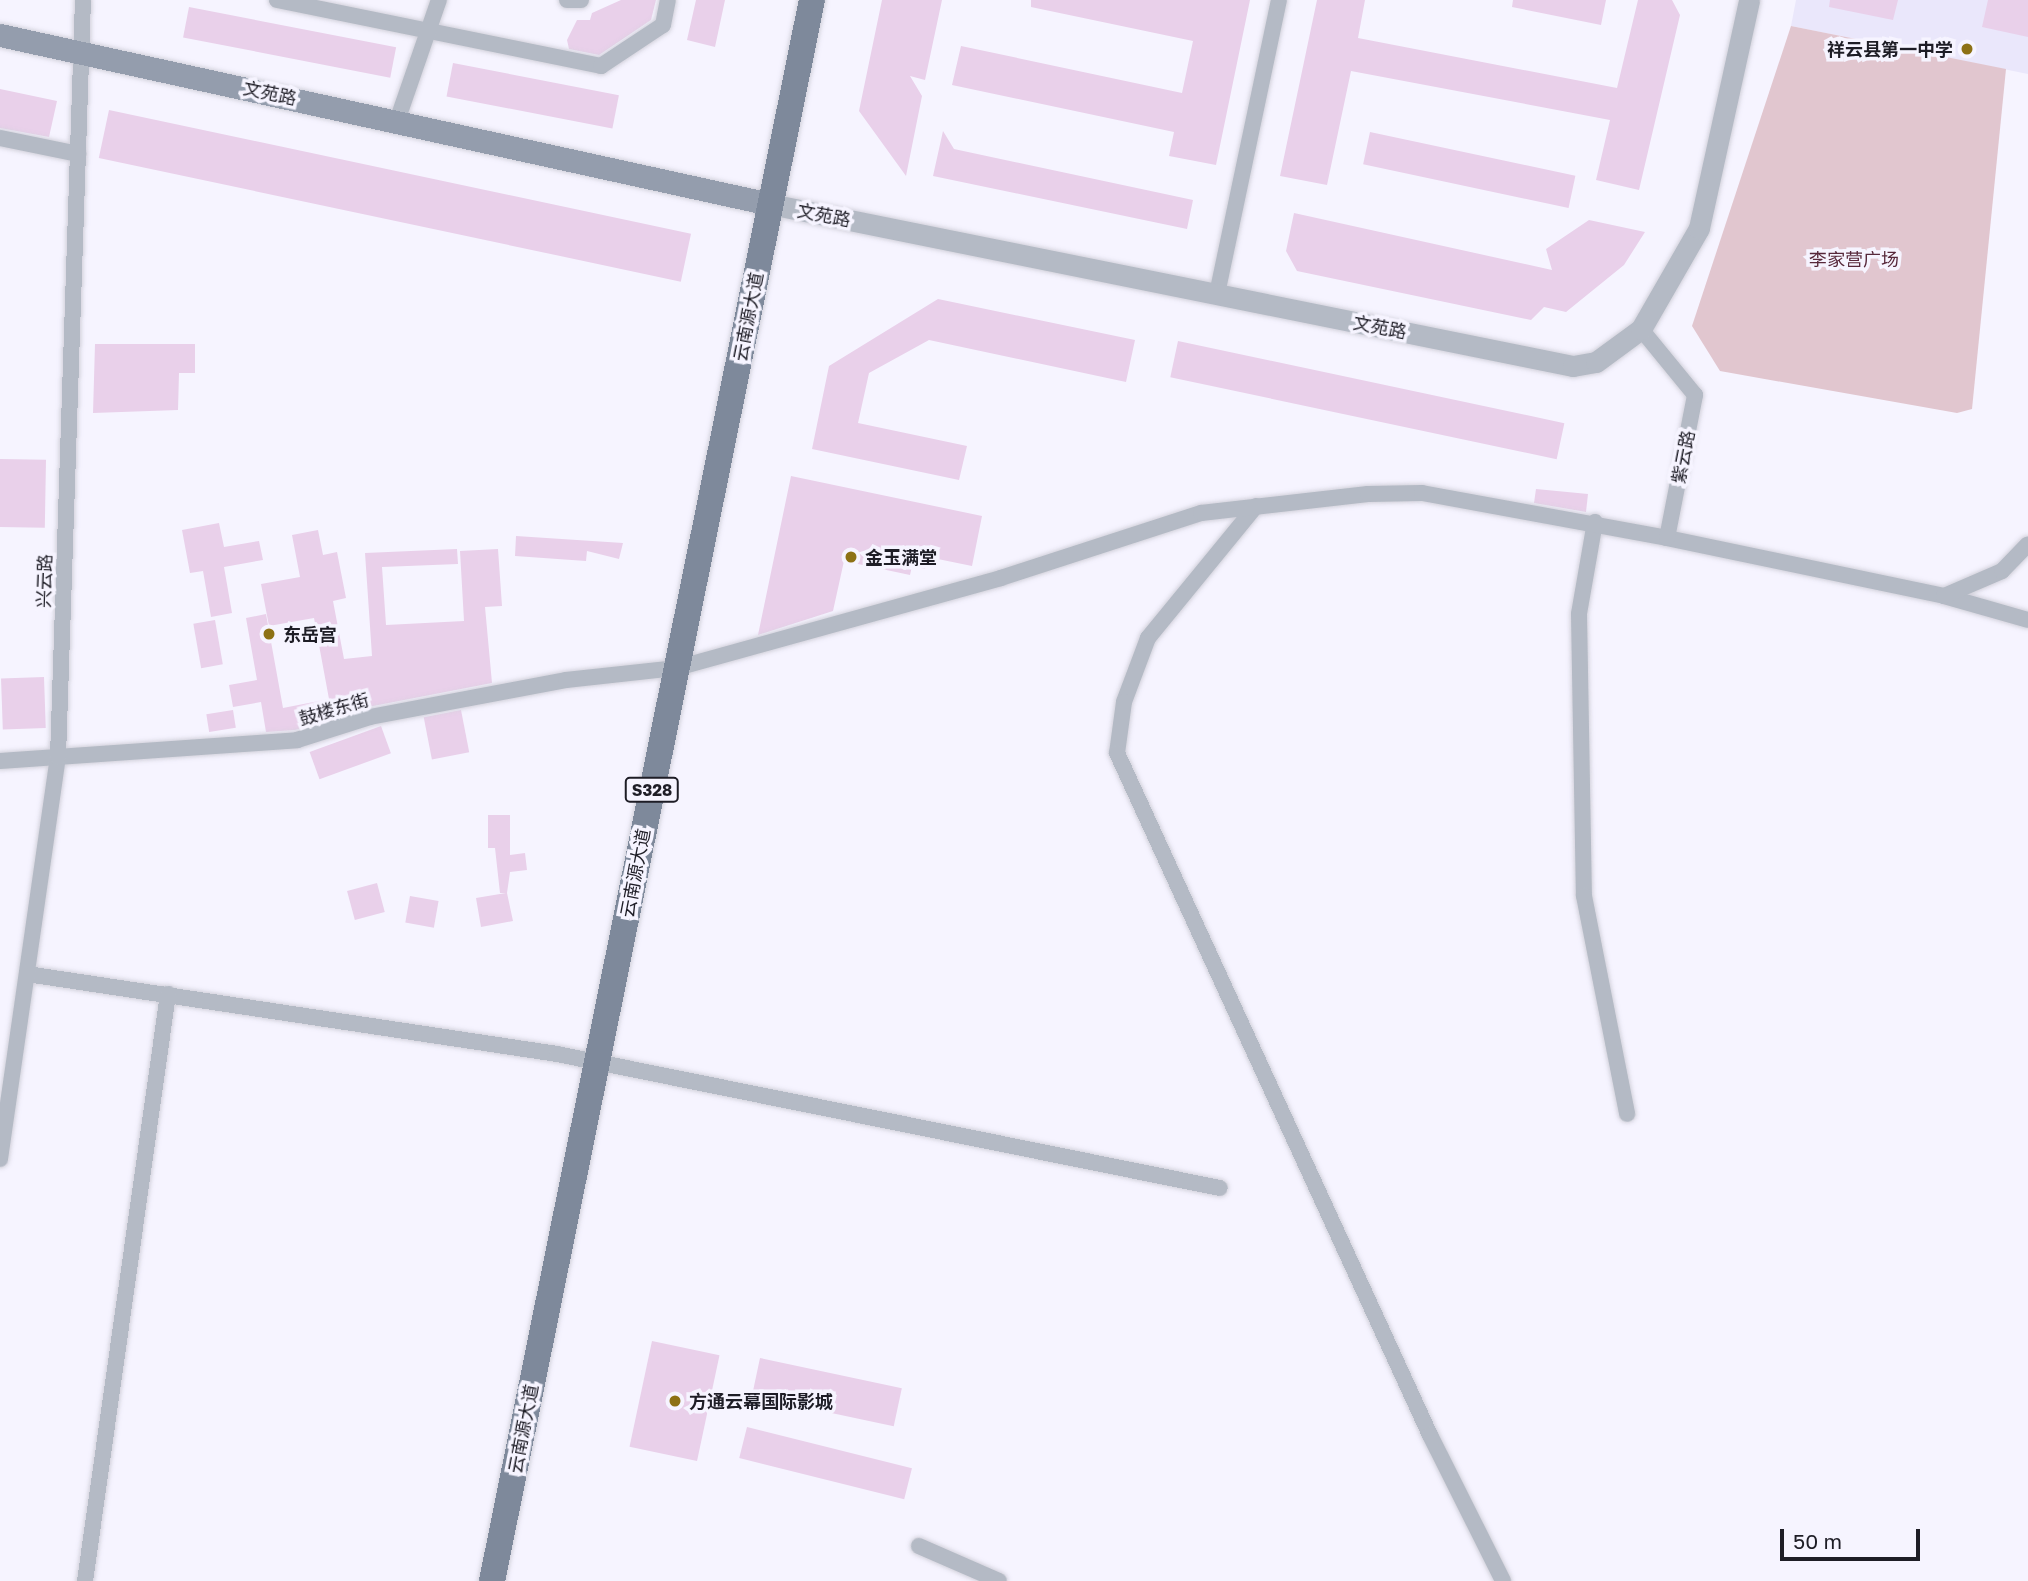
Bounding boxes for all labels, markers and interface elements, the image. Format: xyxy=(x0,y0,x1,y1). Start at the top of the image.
place label: 祥云县第一中学 xyxy=(1827,38,1953,60)
marker: 祥云县第一中学 xyxy=(1959,41,1975,57)
street label: 文苑路 xyxy=(241,77,299,109)
street label: 文苑路 xyxy=(795,199,853,231)
park label: 李家营广场 xyxy=(1809,248,1899,270)
street label: 云南源大道 xyxy=(729,271,767,363)
street label: 文苑路 xyxy=(1351,311,1409,343)
street label: 紫云路 xyxy=(1667,428,1699,486)
place label: 金玉满堂 xyxy=(865,546,937,568)
marker: 金玉满堂 xyxy=(843,549,859,565)
street label: 兴云路 xyxy=(32,554,56,608)
place label: 东岳宫 xyxy=(283,623,337,645)
marker: 东岳宫 xyxy=(261,626,277,642)
street label: 鼓楼东街 xyxy=(296,689,372,729)
road number: S328 xyxy=(624,778,680,803)
street label: 云南源大道 xyxy=(616,827,654,919)
street label: 云南源大道 xyxy=(504,1383,542,1475)
place label: 方通云幕国际影城 xyxy=(689,1390,833,1412)
marker: 方通云幕国际影城 xyxy=(667,1393,683,1409)
scale bar xyxy=(1783,1514,1923,1558)
text: 50 m xyxy=(1793,1528,1842,1554)

